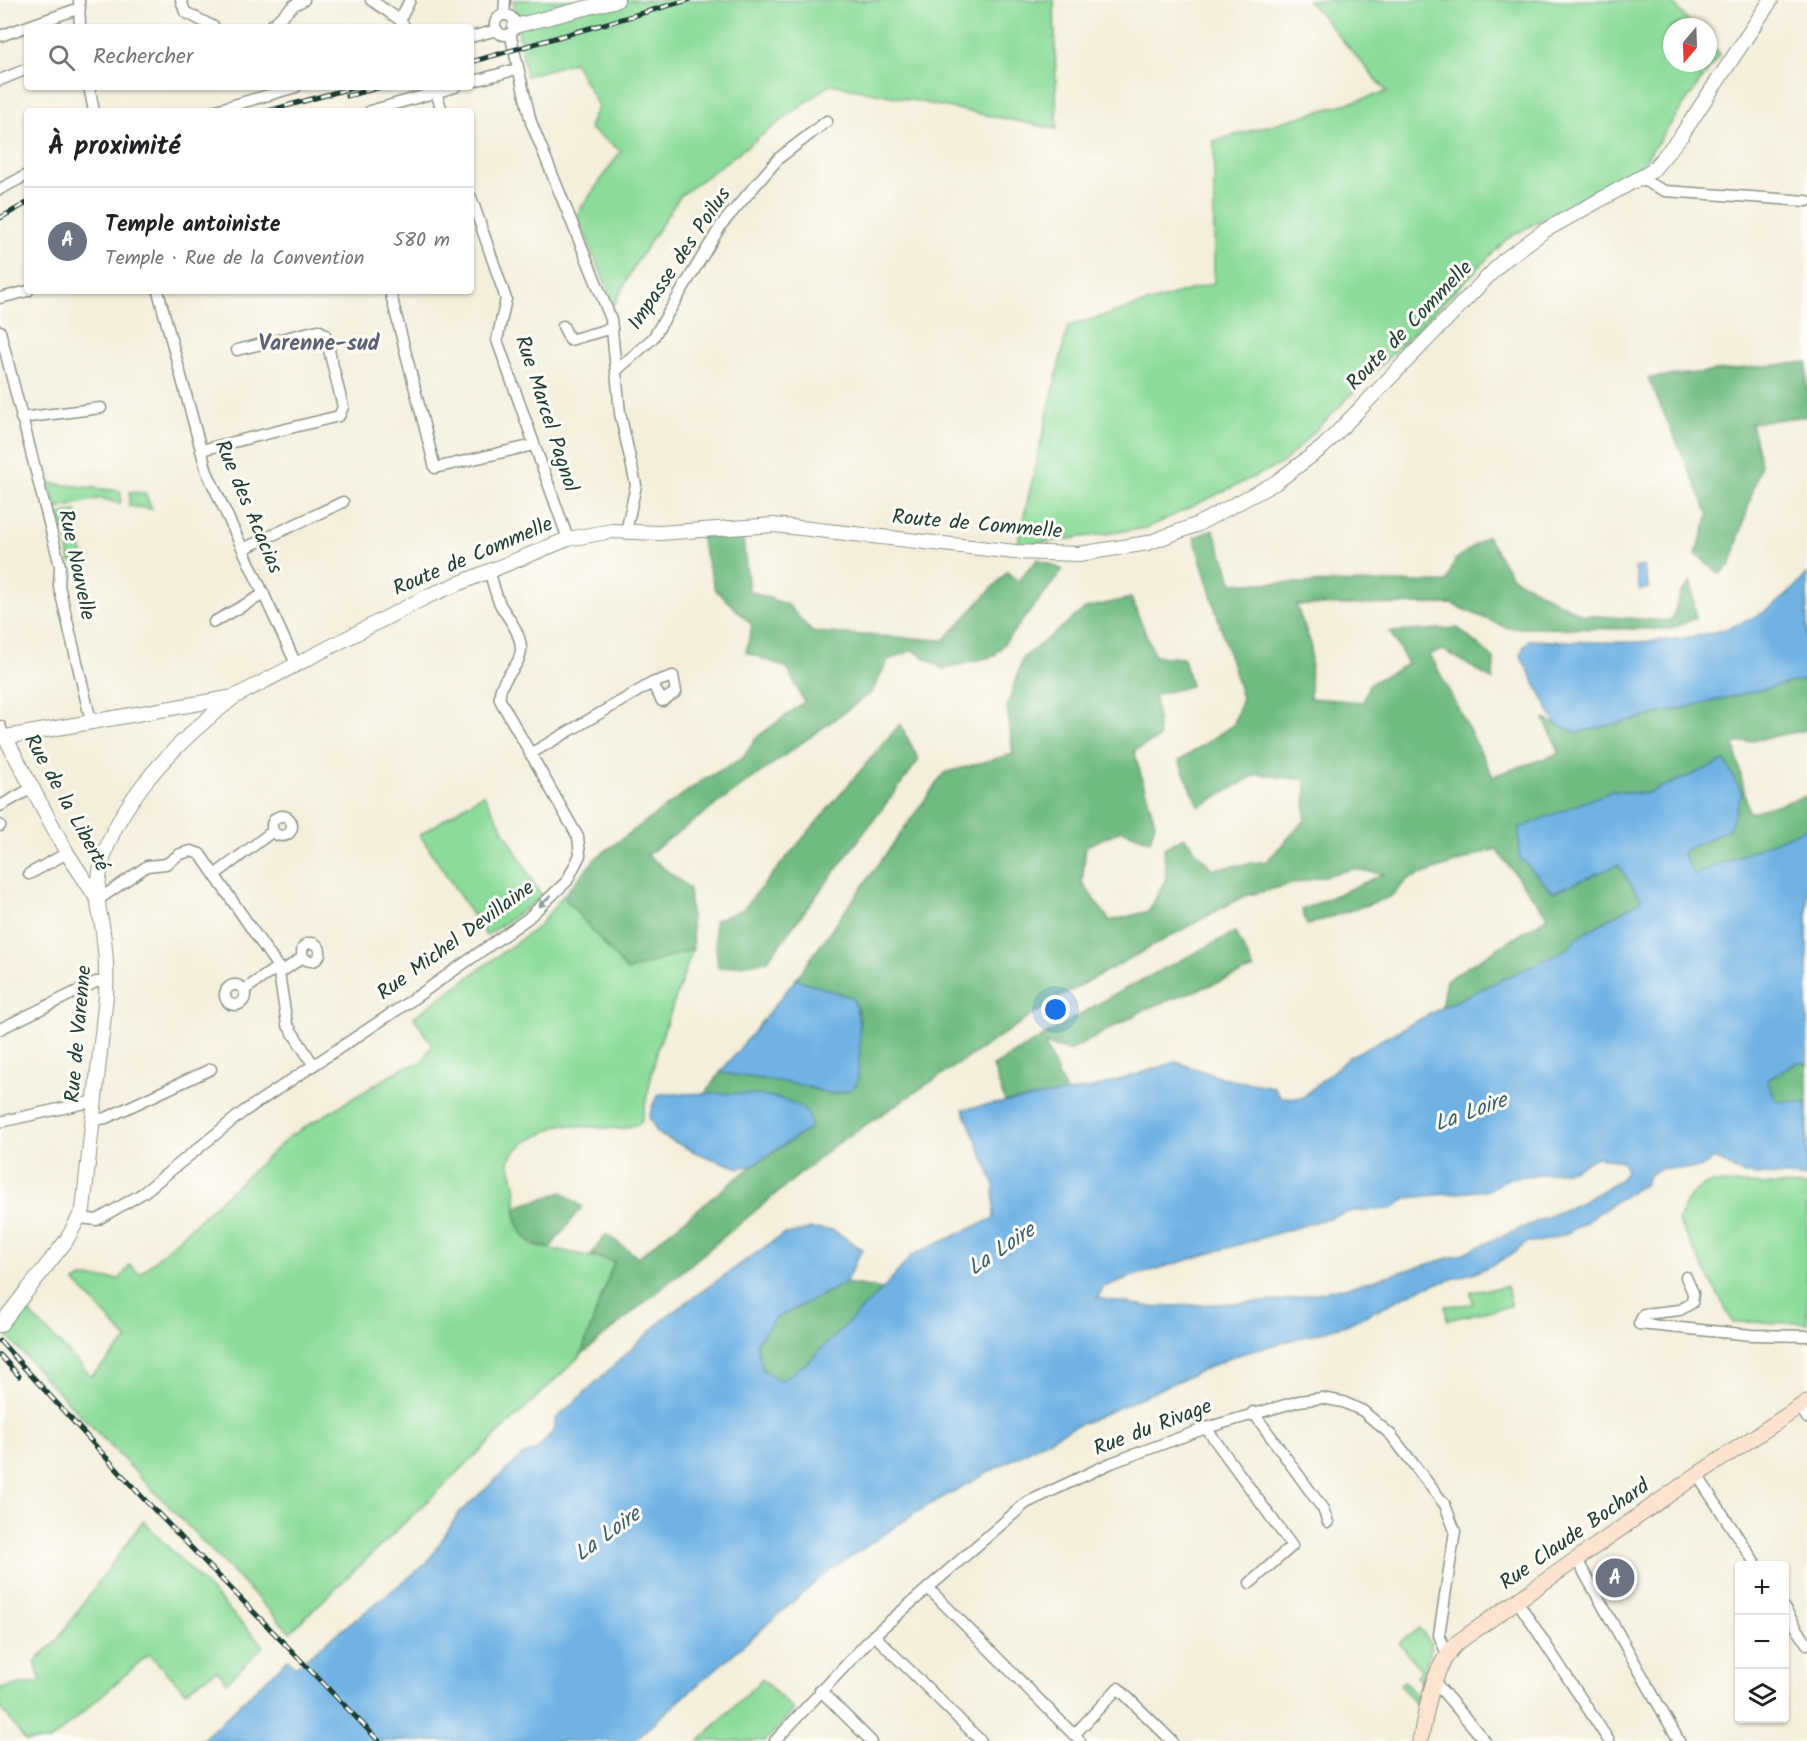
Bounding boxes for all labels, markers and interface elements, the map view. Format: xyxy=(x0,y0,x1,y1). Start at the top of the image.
north arrow xyxy=(1663,18,1717,72)
search box xyxy=(24,24,474,90)
text: Rechercher xyxy=(93,40,193,75)
icon: search xyxy=(45,41,78,74)
text: À proximité xyxy=(48,126,180,168)
street label: Impasse des Poilus xyxy=(620,181,740,337)
text: Temple antoiniste xyxy=(105,208,281,243)
text: A xyxy=(61,225,74,257)
text: 580 m xyxy=(393,225,450,257)
text: Temple · Rue de la Convention xyxy=(105,243,365,275)
street label: Route de Commelle xyxy=(1339,253,1482,399)
district label: Varenne-sud xyxy=(258,327,381,362)
street label: Rue Marcel Pagnol xyxy=(505,331,587,497)
street label: Rue des Acacias xyxy=(205,435,291,579)
street label: Route de Commelle xyxy=(890,501,1064,549)
street label: Rue Nouvelle xyxy=(48,507,104,624)
street label: Route de Commelle xyxy=(388,508,559,606)
street label: Rue de la Liberté xyxy=(14,728,118,879)
street label: Rue Michel Devillaine xyxy=(370,872,542,1010)
one-way arrow xyxy=(538,894,553,908)
street label: Rue de Varenne xyxy=(57,963,101,1104)
your location xyxy=(1041,995,1070,1024)
water label: La Loire xyxy=(1430,1083,1514,1142)
water label: La Loire xyxy=(961,1213,1045,1286)
street label: Rue du Rivage xyxy=(1089,1390,1218,1466)
street label: Rue Claude Bochard xyxy=(1493,1470,1657,1599)
water label: La Loire xyxy=(567,1497,651,1571)
pin: A xyxy=(1596,1556,1634,1600)
map controls xyxy=(1735,1561,1789,1723)
button: + xyxy=(1735,1561,1789,1615)
button: − xyxy=(1735,1615,1789,1669)
button: layers xyxy=(1735,1669,1789,1723)

